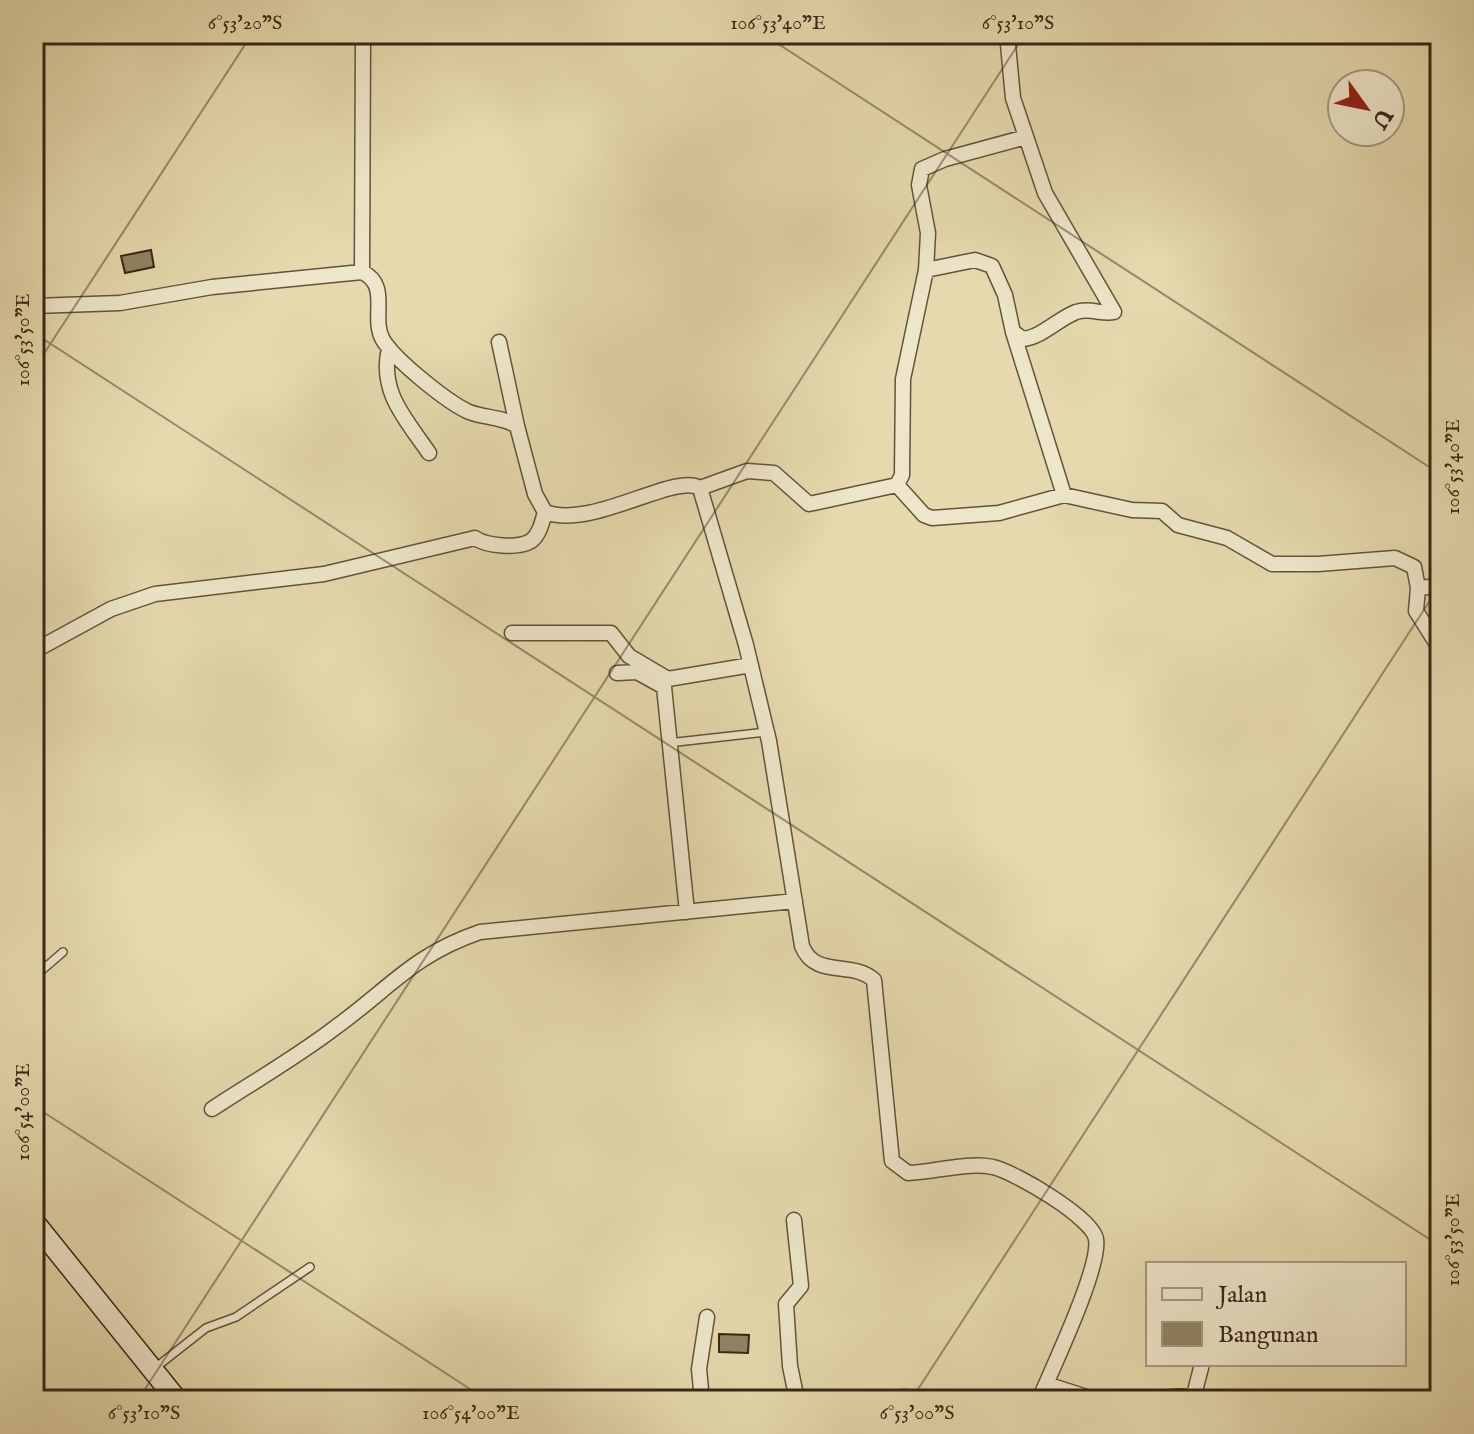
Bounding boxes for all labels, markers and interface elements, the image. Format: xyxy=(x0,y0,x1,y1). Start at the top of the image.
text: 6°53'20"S xyxy=(208,11,282,36)
text: 106°53'40"E xyxy=(730,11,826,36)
text: 6°53'10"S xyxy=(982,11,1054,36)
north arrow xyxy=(1326,68,1406,148)
text: U xyxy=(1364,102,1398,134)
text: 106°53'50"E xyxy=(11,293,36,386)
text: 106°53'40"E xyxy=(1441,419,1466,515)
text: 106°54'00"E xyxy=(11,1063,36,1161)
text: 106°53'50"E xyxy=(1441,1193,1466,1286)
legend xyxy=(1146,1262,1406,1366)
text: Jalan xyxy=(1215,1280,1267,1311)
text: Bangunan xyxy=(1218,1320,1319,1351)
text: 6°53'10"S xyxy=(108,1401,180,1426)
text: 106°54'00"E xyxy=(422,1401,520,1426)
text: 6°53'00"S xyxy=(880,1401,954,1426)

